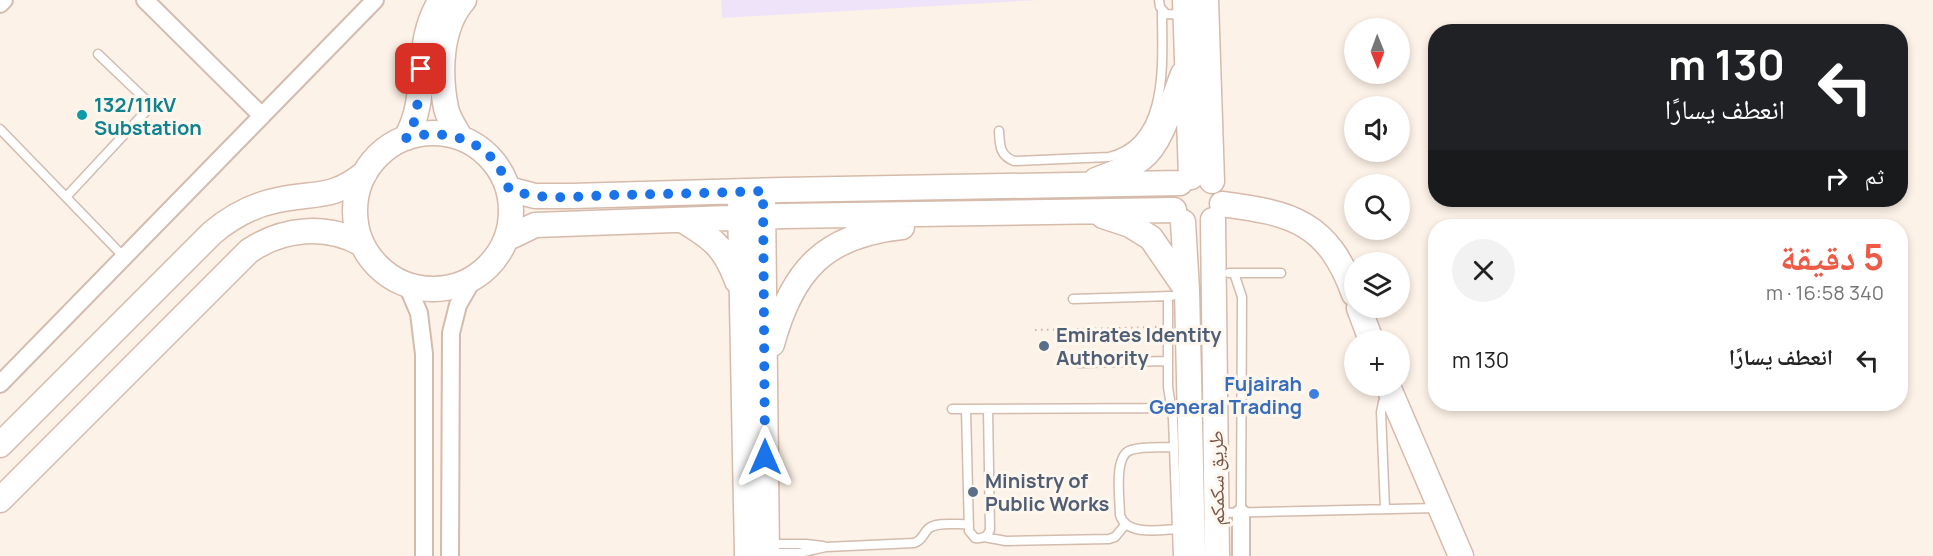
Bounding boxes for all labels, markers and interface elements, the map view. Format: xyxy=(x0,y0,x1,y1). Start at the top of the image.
north arrow xyxy=(1344,18,1410,84)
map controls xyxy=(1344,18,1410,396)
text: 130 m xyxy=(1668,35,1785,93)
pin xyxy=(395,43,446,94)
icon: left xyxy=(1806,48,1884,126)
icon: arrive xyxy=(404,52,437,85)
text: انعطف يسارًا xyxy=(1665,90,1785,127)
place label: 132/11kV Substation xyxy=(94,91,202,141)
button: sound xyxy=(1344,96,1410,162)
marker: 132/11kV Substation xyxy=(75,108,89,122)
text: ثم xyxy=(1865,161,1884,191)
icon: right xyxy=(1820,162,1853,195)
button: search xyxy=(1344,174,1410,240)
text: 5 دقيقة xyxy=(1780,232,1884,281)
button: close xyxy=(1452,239,1515,302)
button: layers xyxy=(1344,252,1410,318)
text: 340 m · 16:58 xyxy=(1766,279,1884,306)
place label: Emirates Identity Authority xyxy=(1056,321,1222,371)
button: + xyxy=(1344,330,1410,396)
marker: Emirates Identity Authority xyxy=(1037,339,1051,353)
text: انعطف يسارًا xyxy=(1729,342,1833,372)
icon: left xyxy=(1851,344,1884,377)
text: 130 m xyxy=(1452,345,1509,375)
place label: Fujairah General Trading xyxy=(1149,370,1302,420)
marker: Fujairah General Trading xyxy=(1307,387,1321,401)
position arrow xyxy=(733,425,797,489)
street label: طريق سكمكم xyxy=(1202,430,1231,526)
place label: Ministry of Public Works xyxy=(985,467,1110,517)
marker: Ministry of Public Works xyxy=(966,485,980,499)

